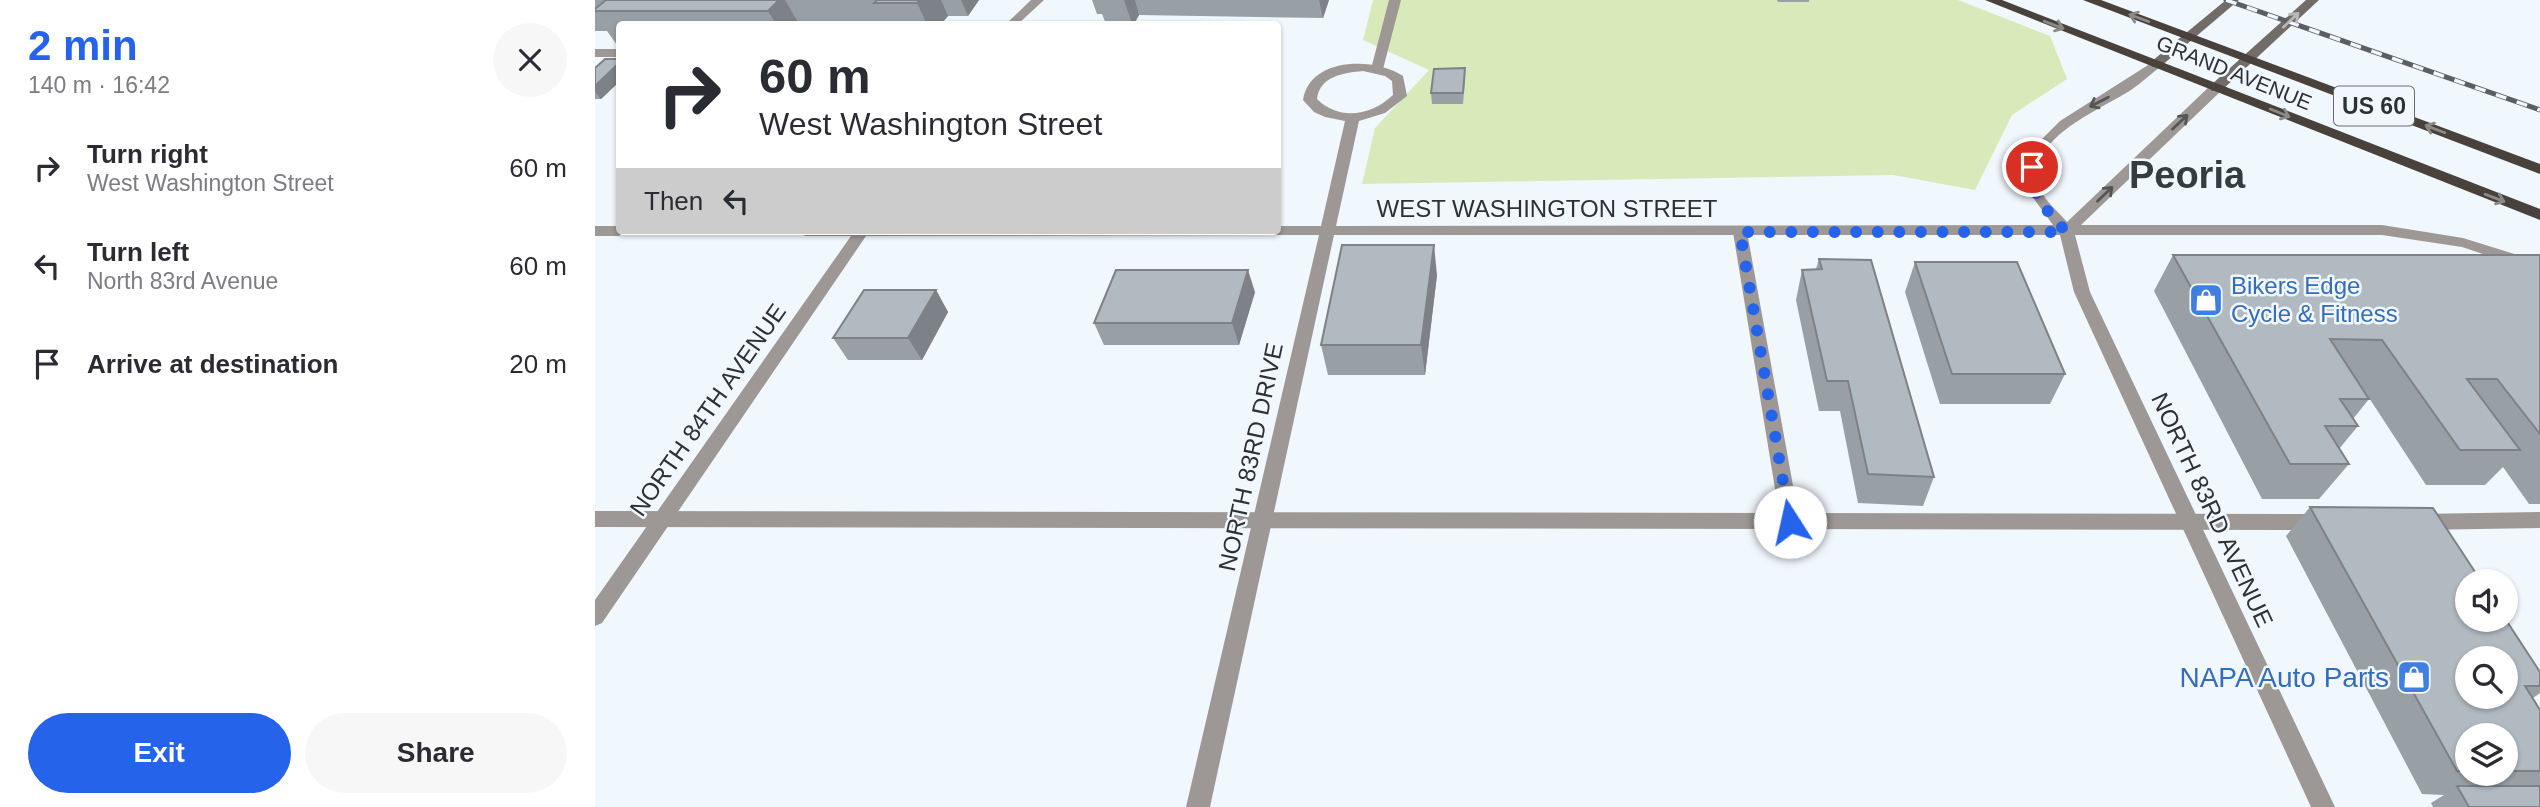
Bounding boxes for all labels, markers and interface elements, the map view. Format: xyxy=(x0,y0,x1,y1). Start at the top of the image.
one-way arrow xyxy=(2128,11,2150,23)
one-way arrow xyxy=(2282,12,2300,28)
one-way arrow xyxy=(2043,19,2065,32)
text: 2 min xyxy=(28,22,138,69)
button: close xyxy=(493,23,567,97)
street label: GRAND AVENUE xyxy=(2153,31,2315,114)
icon: right xyxy=(644,49,735,140)
text: 60 m xyxy=(759,49,871,103)
text: 140 m · 16:42 xyxy=(28,72,170,98)
road number: US 60 xyxy=(2334,86,2414,125)
one-way arrow xyxy=(2089,96,2110,110)
text: West Washington Street xyxy=(759,106,1102,142)
one-way arrow xyxy=(2269,108,2290,121)
one-way arrow xyxy=(2171,114,2189,130)
one-way arrow xyxy=(2425,122,2447,135)
pin xyxy=(2002,137,2062,197)
text: Turn right xyxy=(87,139,208,169)
icon: arrive xyxy=(2013,148,2051,186)
icon: right xyxy=(28,149,66,187)
text: 60 m xyxy=(509,153,567,183)
district label: Peoria xyxy=(2129,154,2246,196)
text: West Washington Street xyxy=(87,170,334,196)
icon: left xyxy=(717,182,755,220)
one-way arrow xyxy=(2096,185,2113,202)
text: Then xyxy=(644,186,703,216)
one-way arrow xyxy=(2483,192,2505,205)
street label: WEST WASHINGTON STREET xyxy=(1377,195,1718,222)
text: Turn left xyxy=(87,237,189,267)
icon: left xyxy=(28,247,66,285)
text: 60 m xyxy=(509,251,567,281)
text: North 83rd Avenue xyxy=(87,268,278,294)
place label: Bikers Edge Cycle & Fitness xyxy=(2231,272,2398,327)
shop icon: Bikers Edge Cycle & Fitness xyxy=(2187,281,2225,319)
street label: NORTH 84TH AVENUE xyxy=(624,299,791,521)
street label: NORTH 83RD DRIVE xyxy=(1213,340,1288,574)
icon: arrive xyxy=(28,345,66,383)
text: Arrive at destination xyxy=(87,349,338,379)
text: 20 m xyxy=(509,349,567,379)
street label: NORTH 83RD AVENUE xyxy=(2146,388,2279,631)
position arrow xyxy=(1753,485,1827,559)
map controls xyxy=(2455,569,2518,786)
button: sound xyxy=(2455,569,2518,632)
button: search xyxy=(2455,646,2518,709)
shop icon: NAPA Auto Parts xyxy=(2395,658,2433,696)
place label: NAPA Auto Parts xyxy=(2179,662,2389,693)
button: Exit xyxy=(28,713,291,793)
button: Share xyxy=(305,713,567,793)
button: layers xyxy=(2455,723,2518,786)

